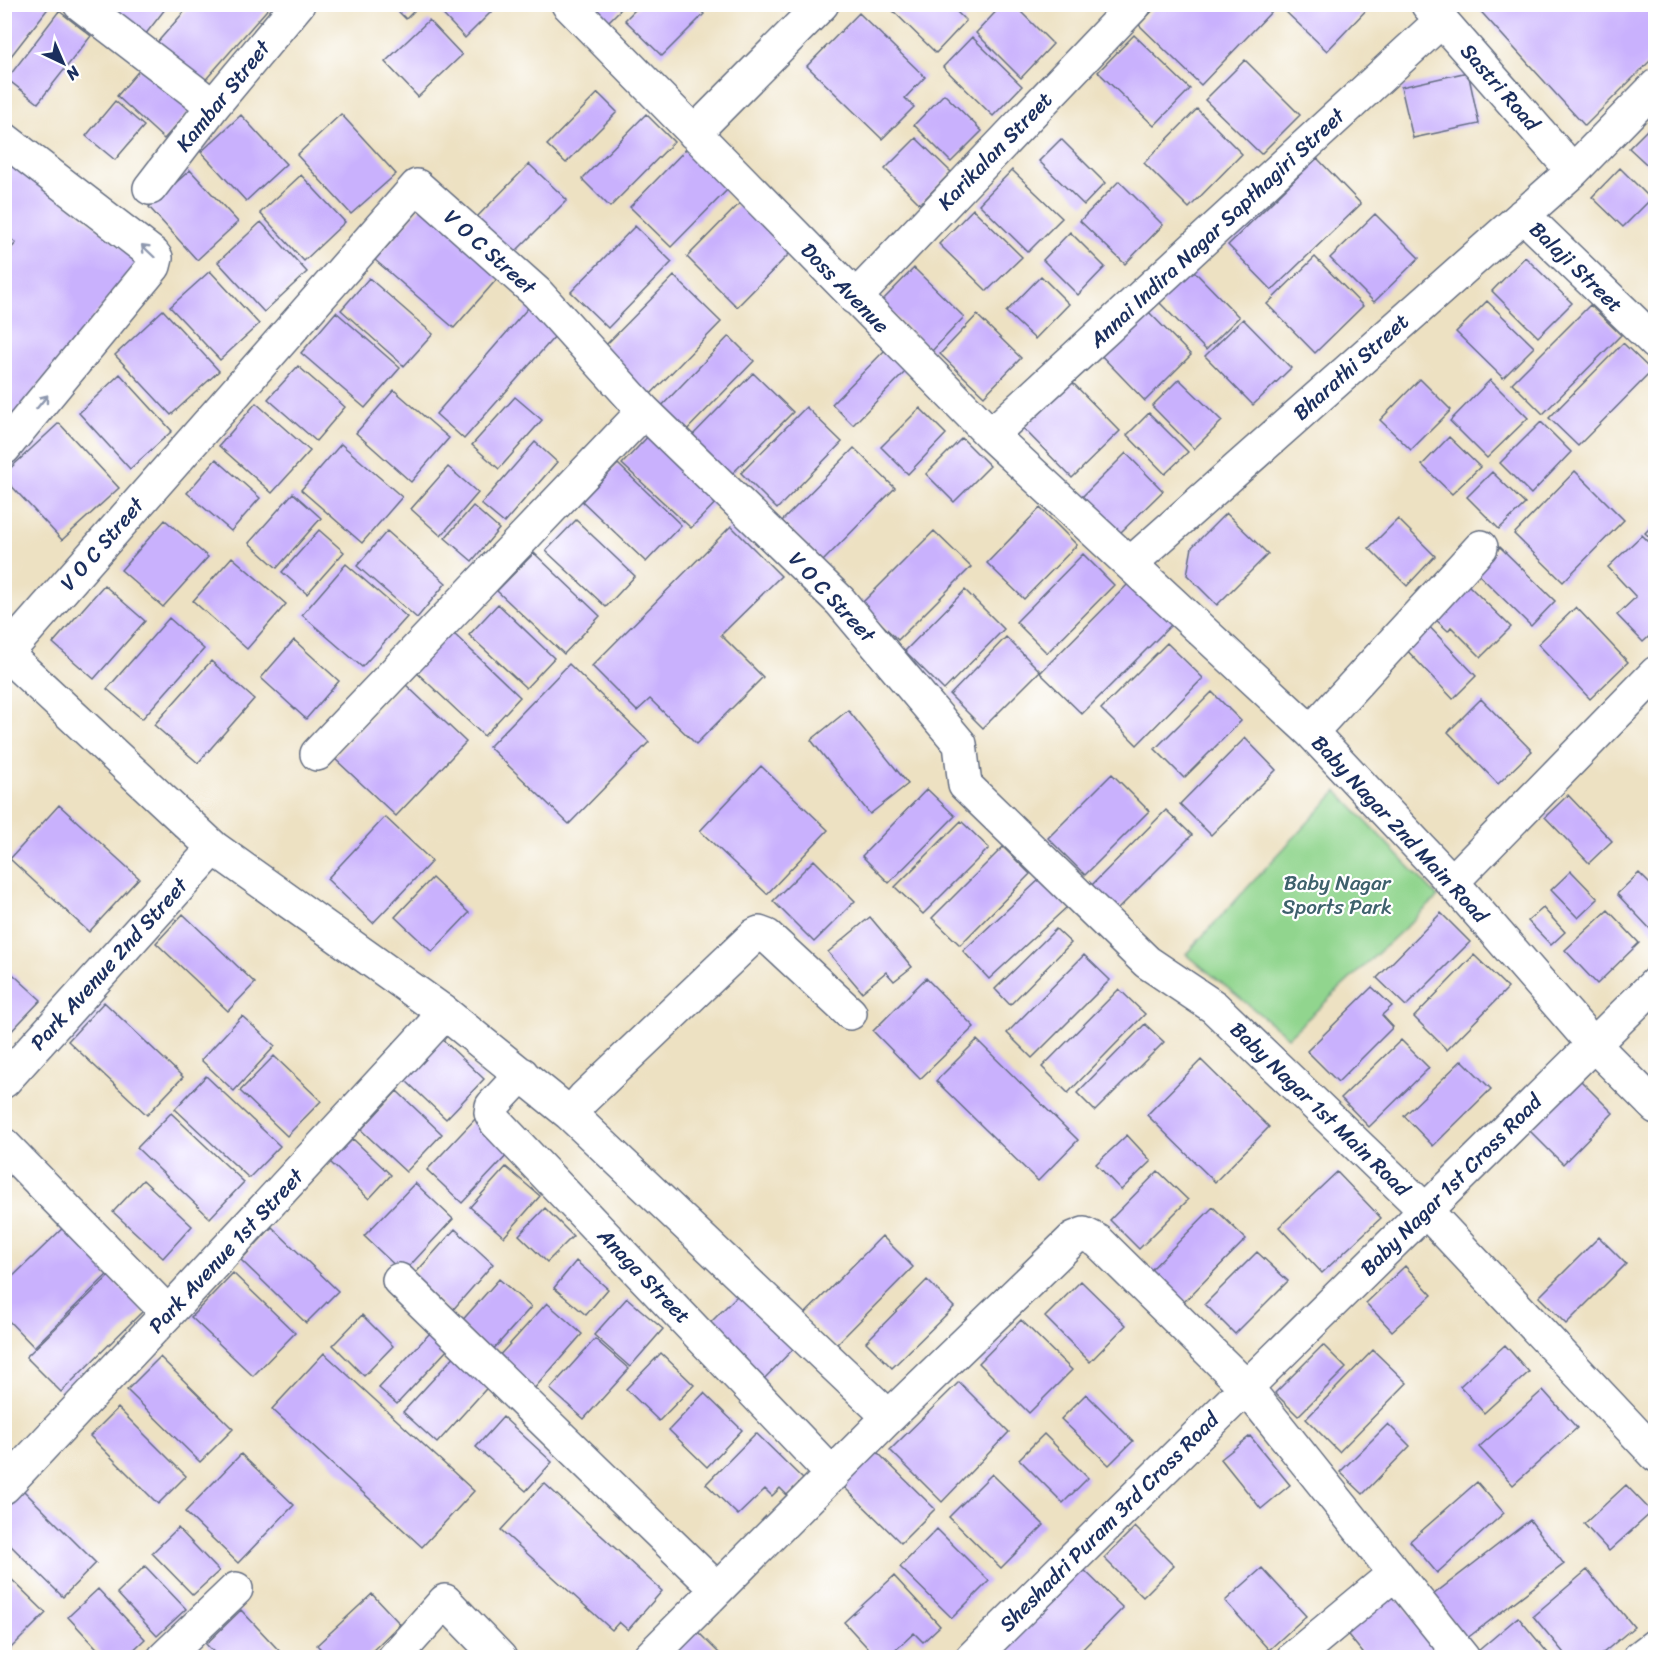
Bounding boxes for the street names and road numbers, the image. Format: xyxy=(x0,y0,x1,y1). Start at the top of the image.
street label: Kambar Street xyxy=(166,30,281,161)
street label: Sastri Road xyxy=(1450,34,1551,141)
street label: Karikalan Street xyxy=(928,82,1062,220)
street label: Annai Indira Nagar Sapthagiri Street xyxy=(1079,97,1355,358)
street label: V O C Street xyxy=(435,200,546,305)
street label: Balaji Street xyxy=(1520,212,1632,322)
street label: Doss Avenue xyxy=(791,233,899,343)
street label: Bharathi Street xyxy=(1284,304,1418,430)
street label: V O C Street xyxy=(50,487,155,600)
street label: V O C Street xyxy=(779,542,886,653)
street label: Baby Nagar 2nd Main Road xyxy=(1302,726,1499,934)
street label: Park Avenue 2nd Street xyxy=(20,867,199,1059)
street label: Baby Nagar 1st Main Road xyxy=(1221,1012,1421,1207)
street label: Baby Nagar 1st Cross Road xyxy=(1351,1083,1553,1285)
street label: Park Avenue 1st Street xyxy=(139,1158,314,1343)
street label: Anaga Street xyxy=(587,1218,700,1333)
street label: Sheshadri Puram 3rd Cross Road xyxy=(990,1401,1230,1641)

